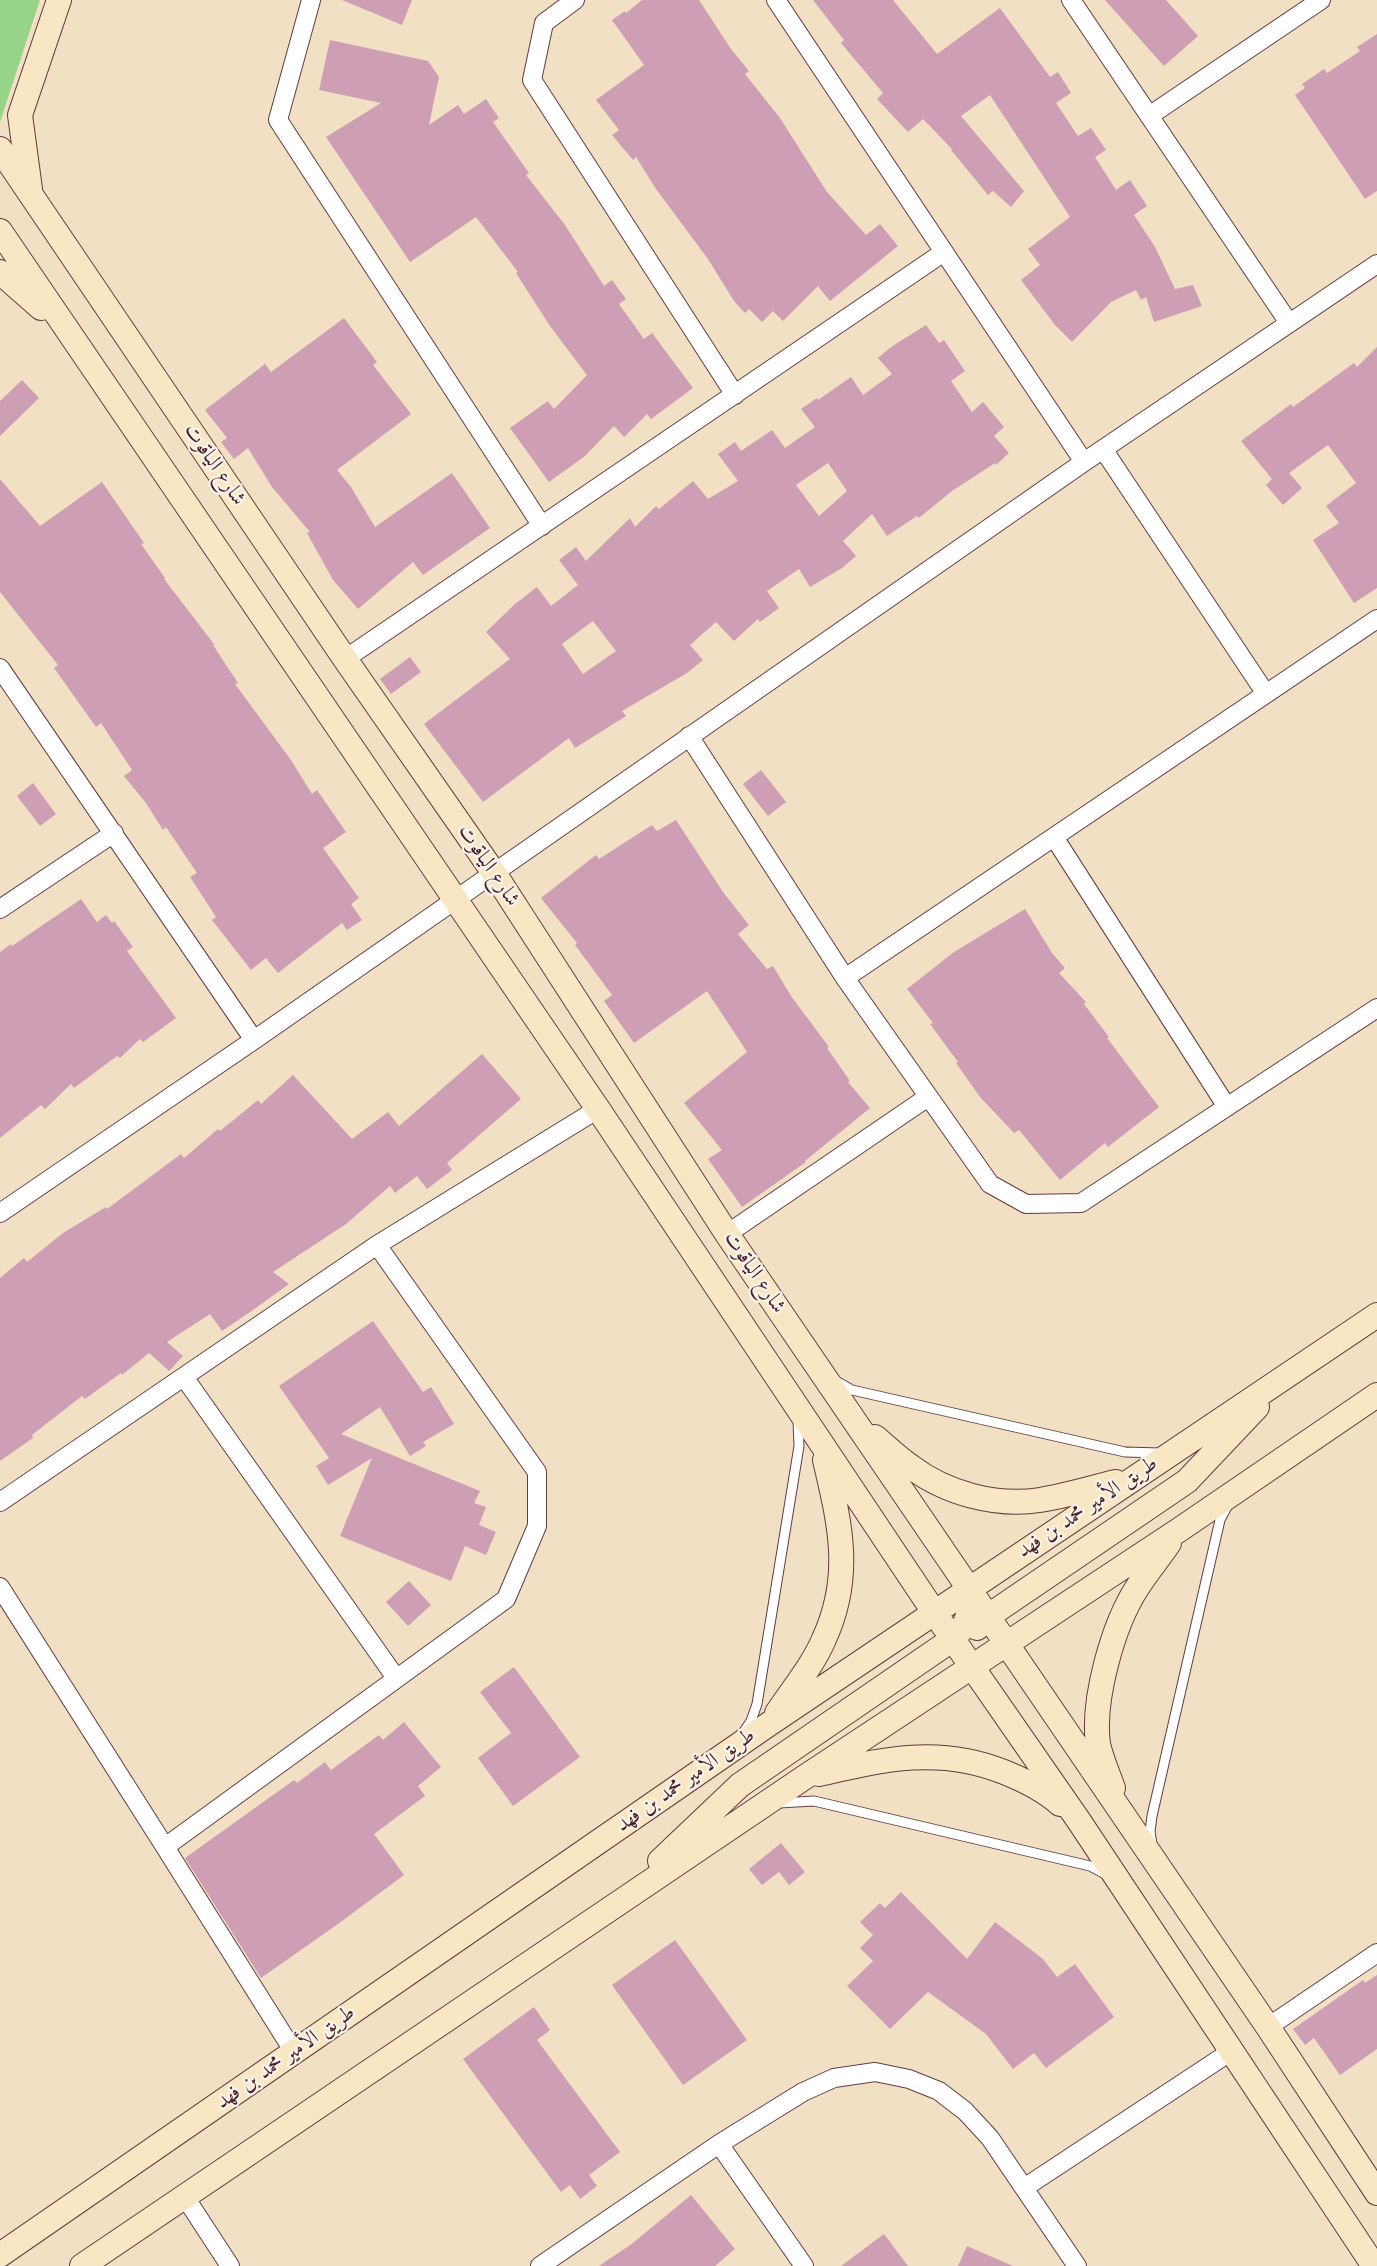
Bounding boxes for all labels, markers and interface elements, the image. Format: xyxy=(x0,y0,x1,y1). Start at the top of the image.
street label: شارع الياقوت xyxy=(178,419,250,511)
street label: شارع الياقوت xyxy=(452,820,524,912)
street label: شارع الياقوت xyxy=(718,1227,790,1319)
street label: طريق الأمير محمد بن فهد xyxy=(1013,1452,1163,1564)
street label: طريق الأمير محمد بن فهد xyxy=(612,1724,760,1838)
street label: طريق الأمير محمد بن فهد xyxy=(212,2001,360,2115)

